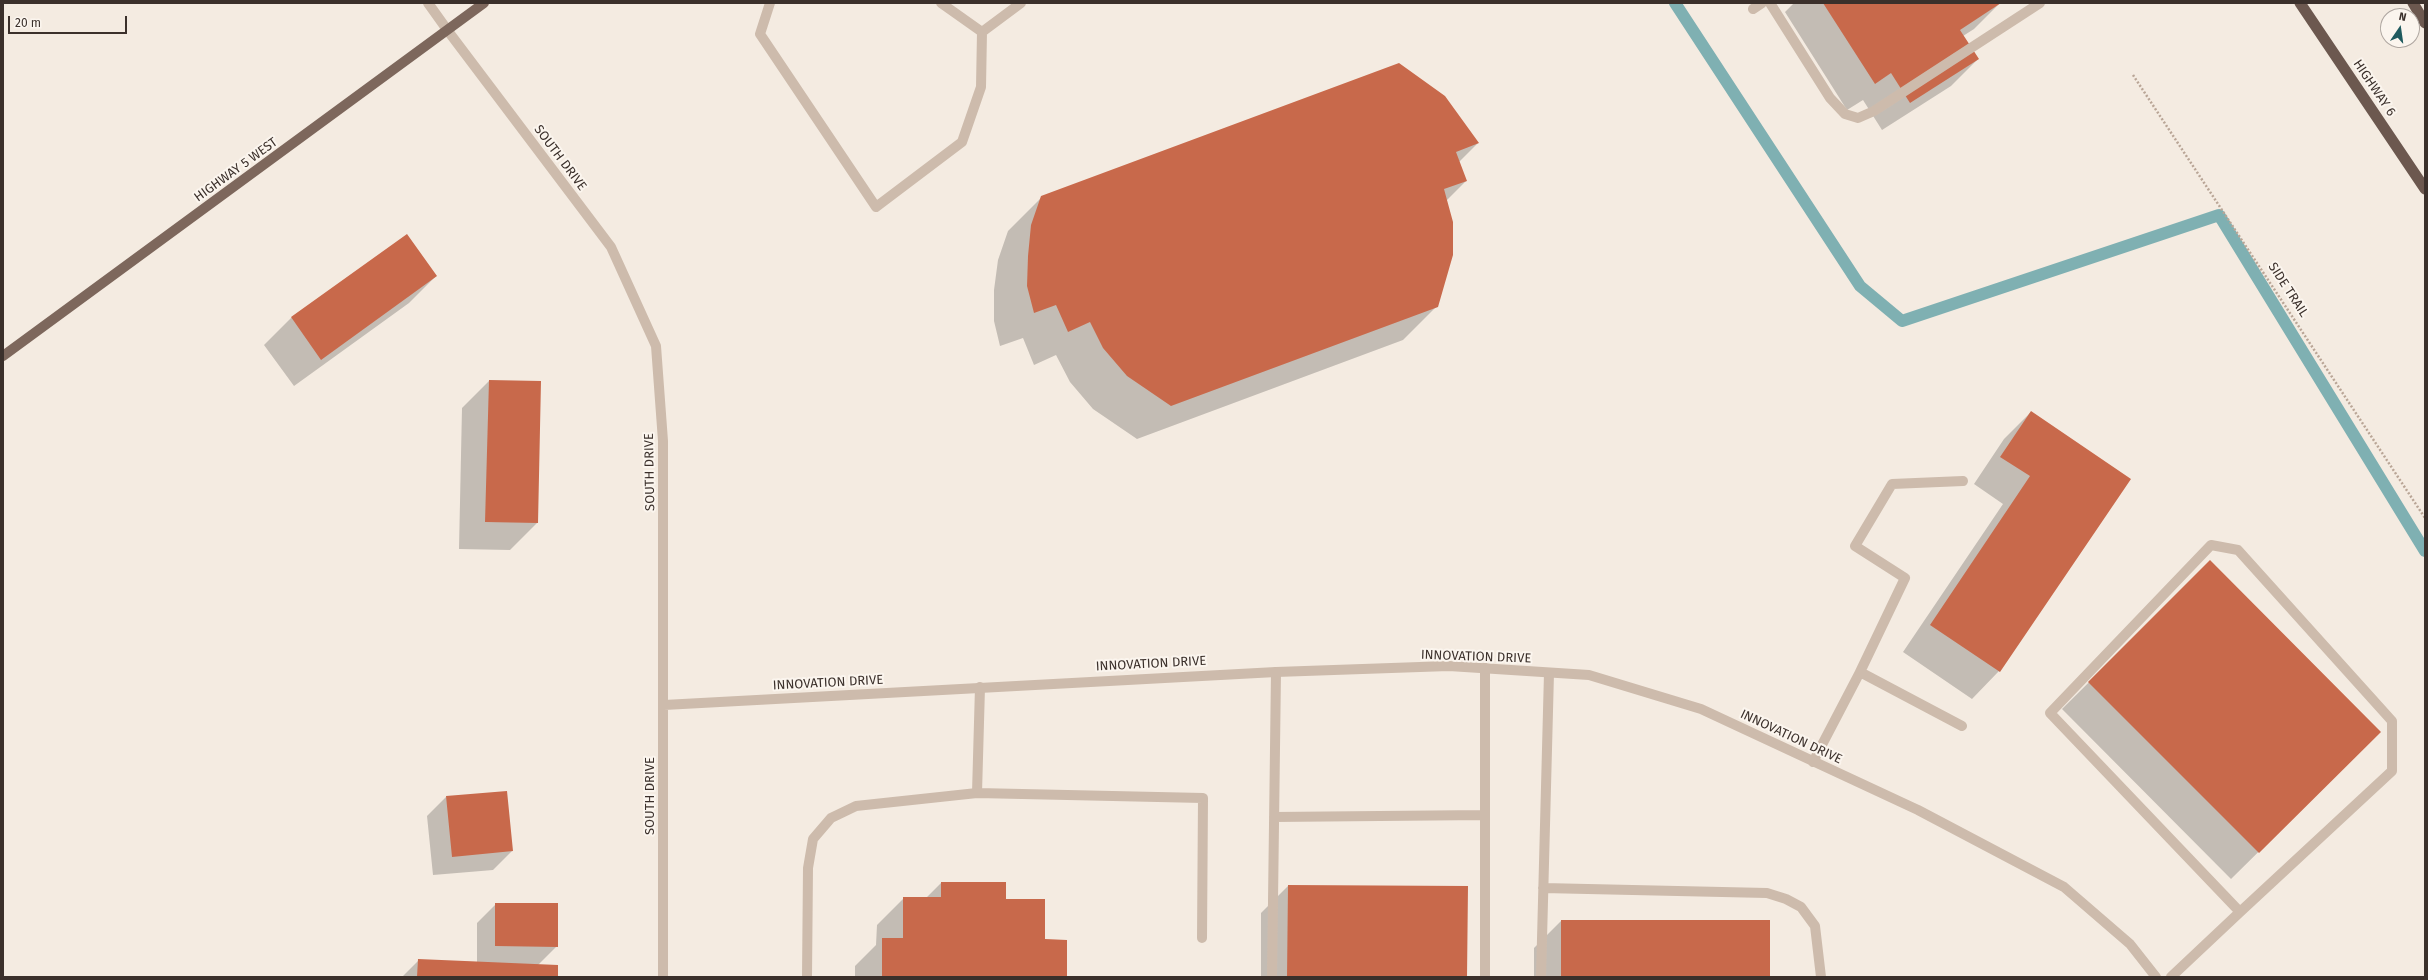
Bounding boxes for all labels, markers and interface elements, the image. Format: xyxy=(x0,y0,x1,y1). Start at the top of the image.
scale bar xyxy=(10,8,129,34)
north arrow xyxy=(2380,8,2420,48)
text: N xyxy=(2398,10,2408,24)
text: 20 m xyxy=(15,16,41,30)
street label: HIGHWAY 6 xyxy=(2349,57,2399,119)
street label: SOUTH DRIVE xyxy=(530,122,590,194)
street label: HIGHWAY 5 WEST xyxy=(191,135,281,205)
street label: SIDE TRAIL xyxy=(2265,260,2311,320)
street label: SOUTH DRIVE xyxy=(642,433,658,511)
street label: INNOVATION DRIVE xyxy=(1421,647,1531,667)
street label: INNOVATION DRIVE xyxy=(1095,653,1207,675)
street label: INNOVATION DRIVE xyxy=(772,672,884,694)
street label: INNOVATION DRIVE xyxy=(1738,707,1844,767)
street label: SOUTH DRIVE xyxy=(642,757,658,835)

